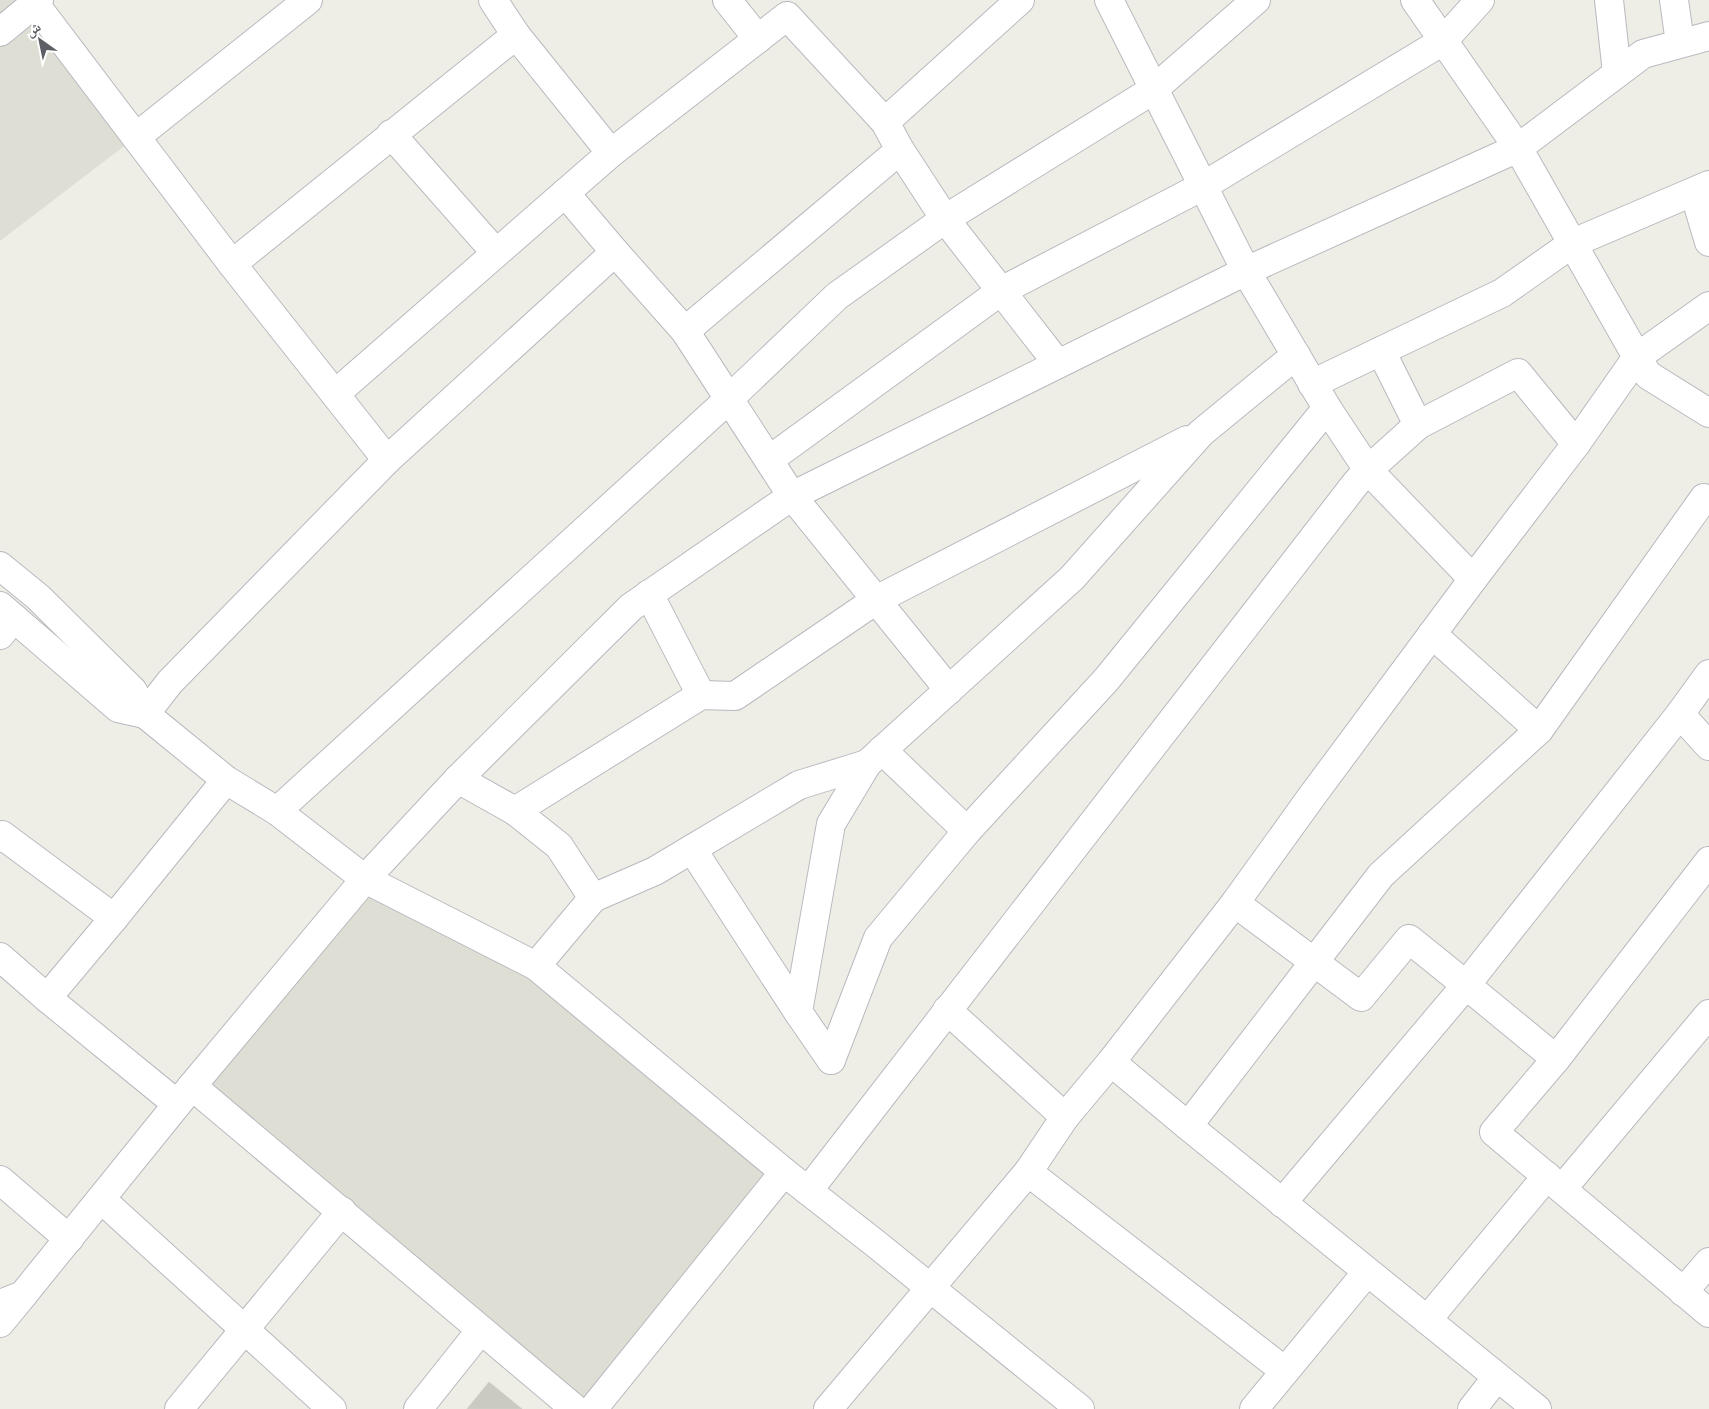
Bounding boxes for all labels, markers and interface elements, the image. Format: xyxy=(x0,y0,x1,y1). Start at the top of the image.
north arrow xyxy=(15,15,65,65)
text: ش xyxy=(22,17,44,41)

